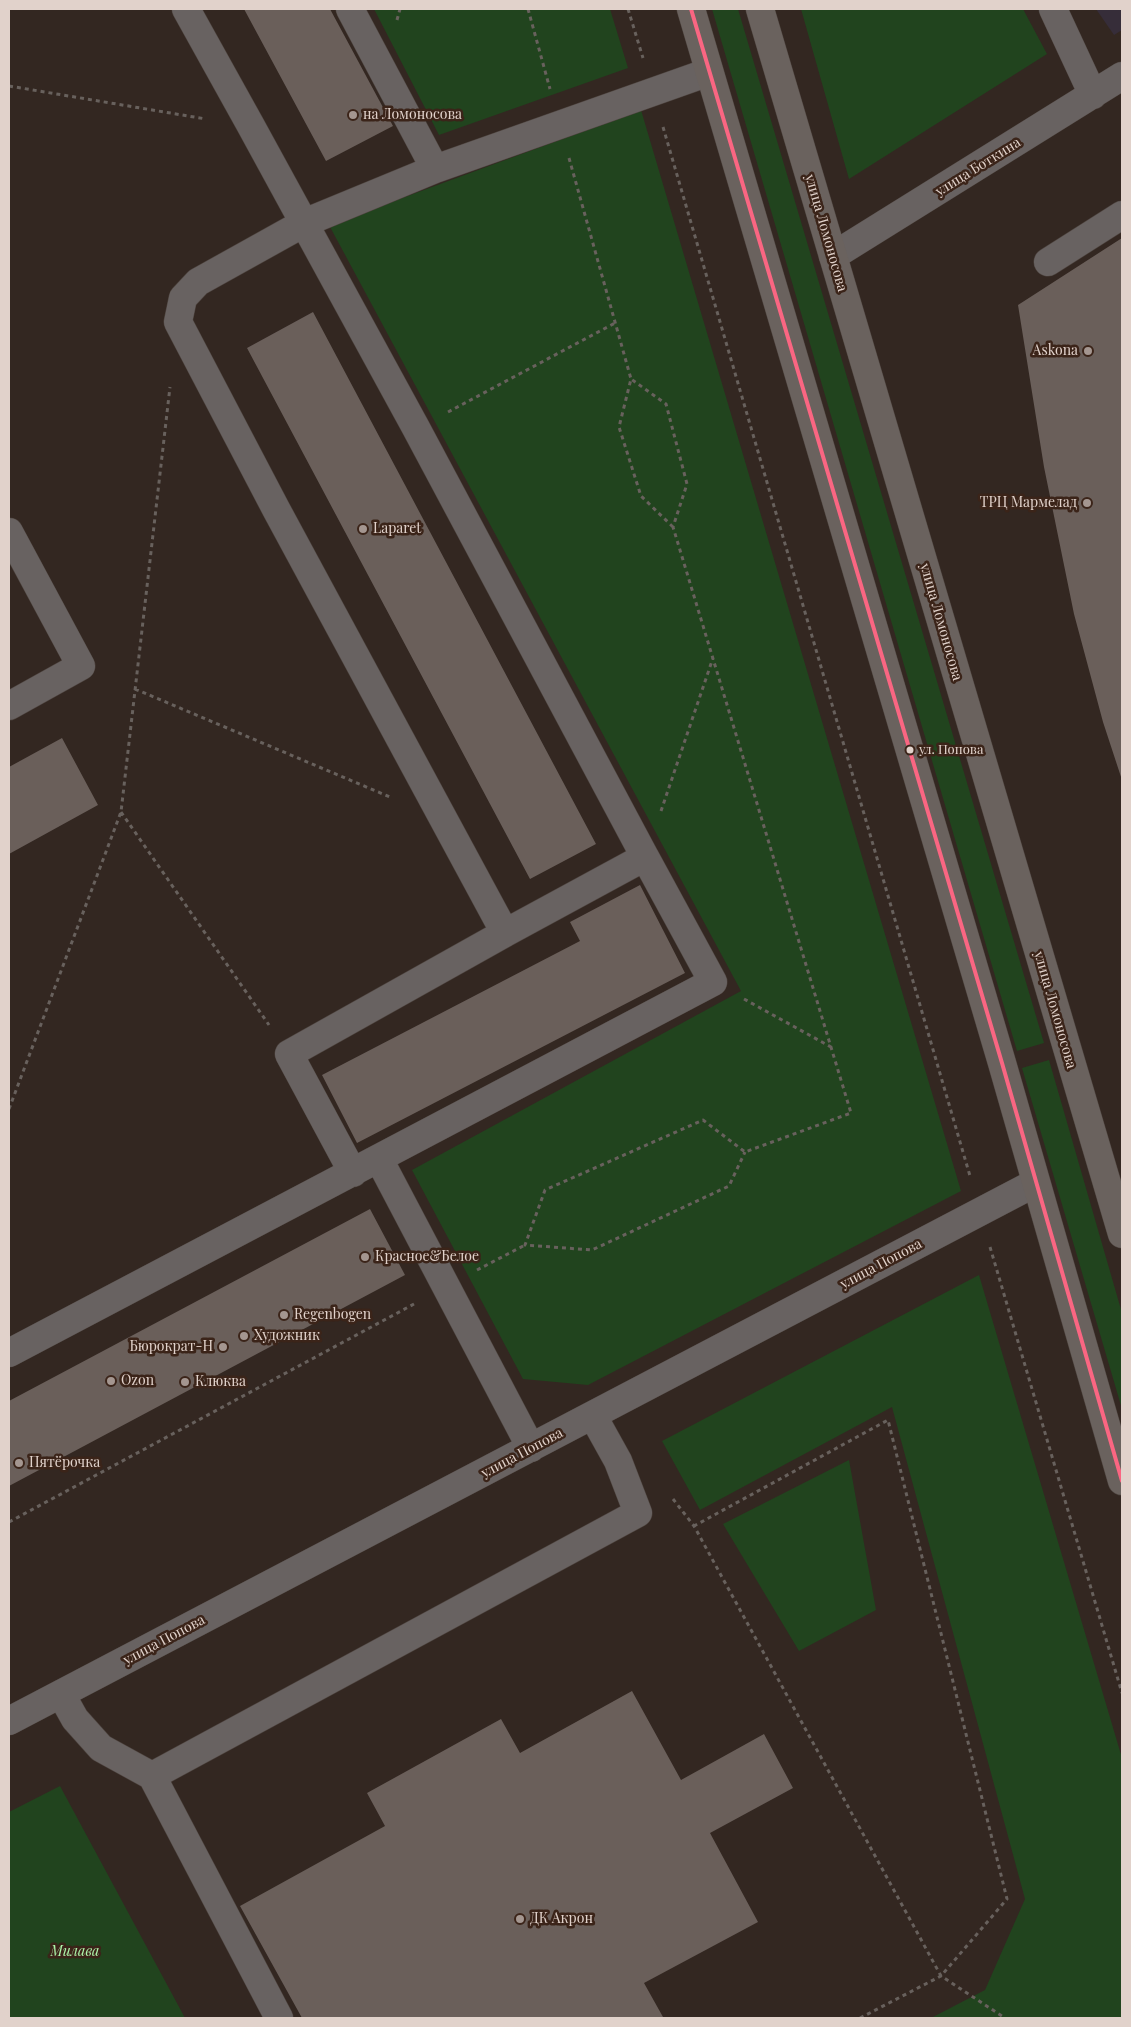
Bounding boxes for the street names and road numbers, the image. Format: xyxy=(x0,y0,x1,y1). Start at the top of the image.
street label: улица Боткина xyxy=(932,134,1024,200)
street label: улица Ломоносова xyxy=(801,172,851,294)
street label: улица Ломоносова xyxy=(916,561,966,683)
street label: улица Ломоносова xyxy=(1030,949,1080,1071)
street label: улица Попова xyxy=(837,1235,925,1293)
street label: улица Попова xyxy=(478,1424,566,1482)
street label: улица Попова xyxy=(120,1611,208,1669)

